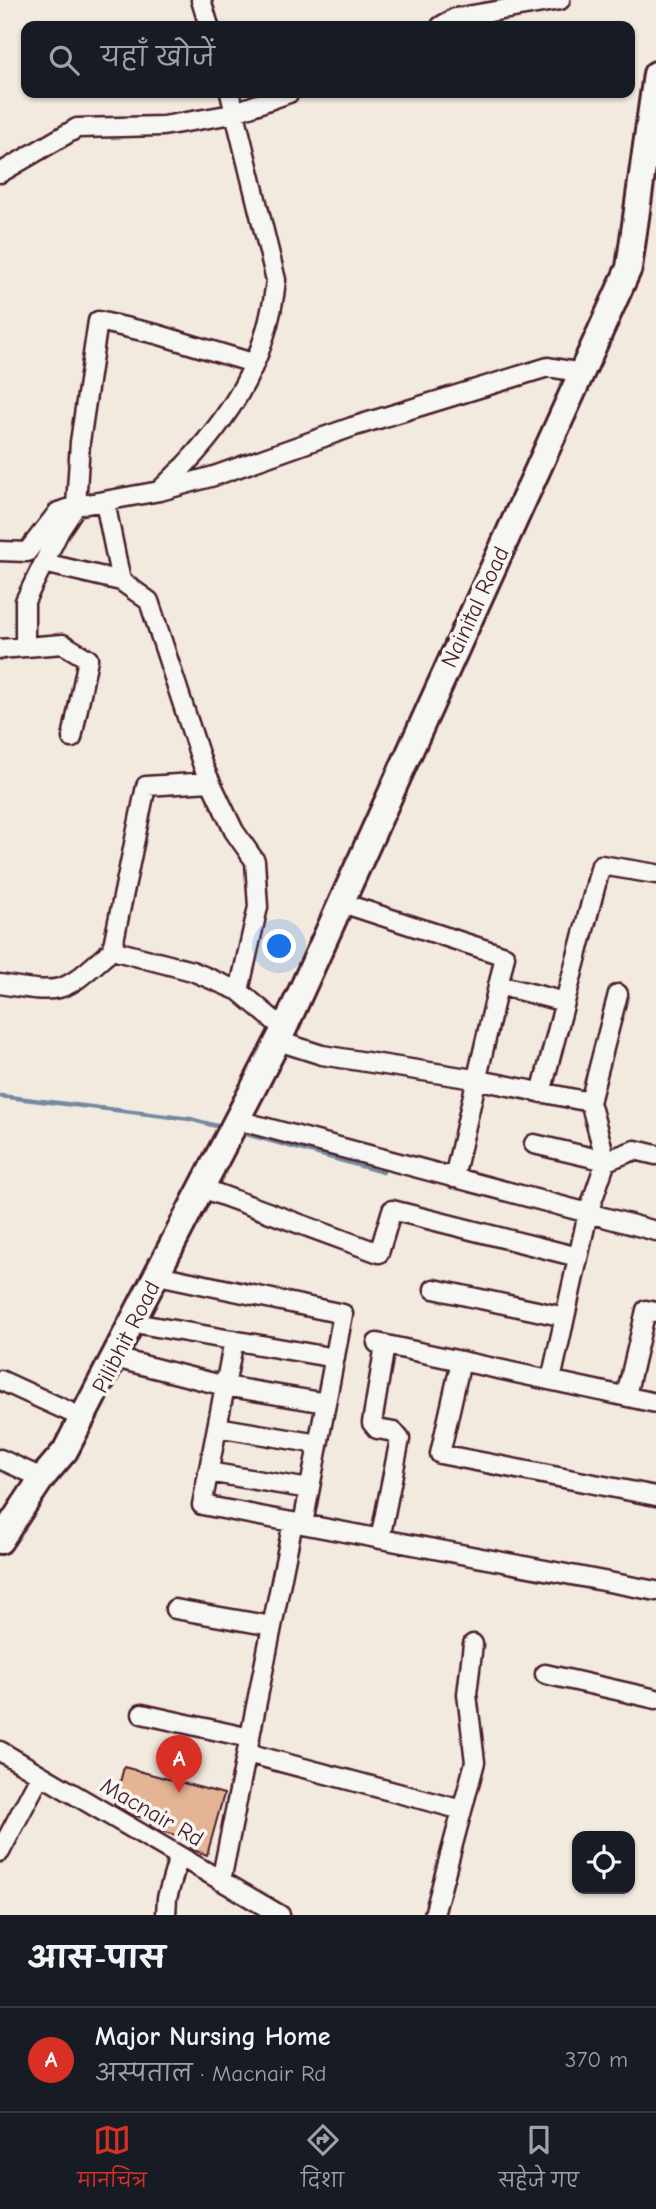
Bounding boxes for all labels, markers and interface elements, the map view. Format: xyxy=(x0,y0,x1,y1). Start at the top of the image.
search box xyxy=(21,21,635,98)
icon: search xyxy=(45,41,83,79)
text: यहाँ खोजें xyxy=(101,43,215,73)
street label: Nainital Road xyxy=(435,542,515,672)
your location xyxy=(262,929,296,963)
street label: Pilibhit Road xyxy=(86,1276,166,1398)
pin: A xyxy=(156,1735,202,1793)
street label: Macnair Rd xyxy=(96,1772,208,1852)
map controls xyxy=(572,1831,635,1894)
button: locate xyxy=(572,1831,635,1894)
text: आस-पास xyxy=(28,1941,165,1976)
text: Major Nursing Home xyxy=(95,2022,330,2052)
text: A xyxy=(45,2046,57,2073)
text: 370 m xyxy=(565,2046,628,2073)
text: अस्पताल · Macnair Rd xyxy=(95,2060,327,2087)
tab: मानचित्र xyxy=(77,2121,147,2201)
tab: दिशा xyxy=(301,2121,344,2201)
tab: सहेजे गए xyxy=(498,2121,579,2201)

